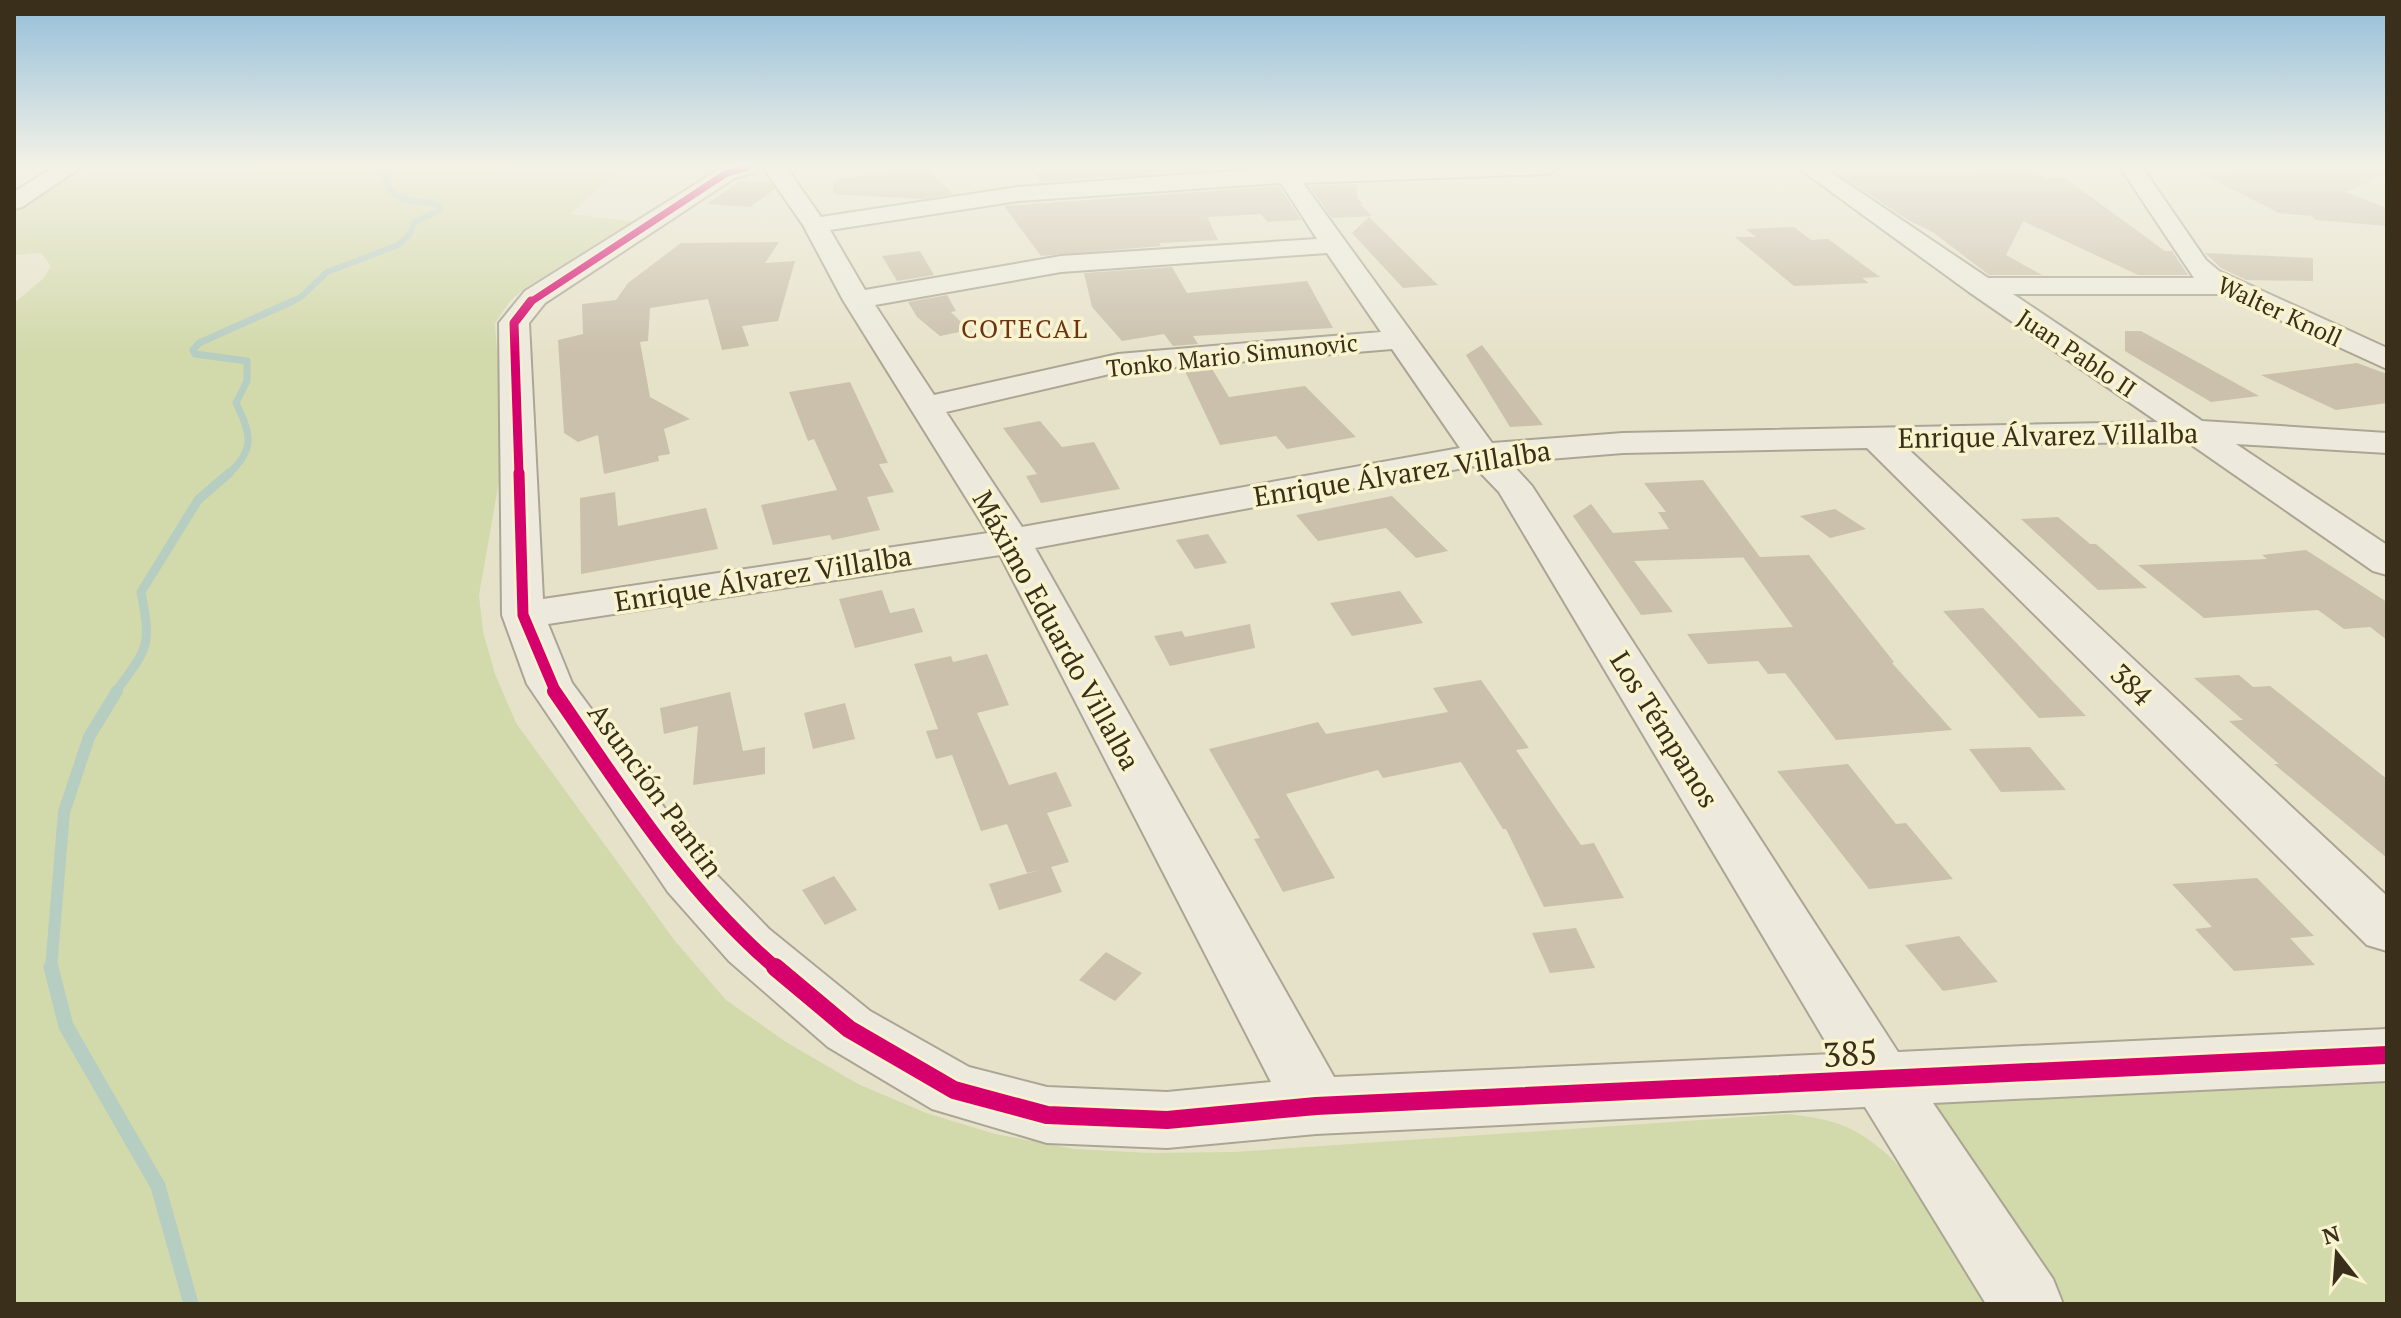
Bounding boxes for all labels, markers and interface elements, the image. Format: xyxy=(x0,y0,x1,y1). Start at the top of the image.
street label: Walter Knoll xyxy=(2213,268,2347,354)
street label: Juan Pablo II xyxy=(2011,301,2143,405)
district label: COTECAL xyxy=(961,311,1089,345)
street label: Tonko Mario Simunovic xyxy=(1105,326,1359,384)
street label: Enrique Álvarez Villalba xyxy=(1898,414,2198,456)
street label: Enrique Álvarez Villalba xyxy=(1251,431,1553,515)
street label: Máximo Eduardo Villalba xyxy=(965,484,1149,776)
street label: Enrique Álvarez Villalba xyxy=(612,536,914,620)
street label: Los Témpanos xyxy=(1602,644,1728,814)
street label: 384 xyxy=(2103,655,2161,713)
street label: Asunción Pantin xyxy=(580,695,732,885)
street label: 385 xyxy=(1822,1029,1878,1077)
north arrow xyxy=(2297,1214,2377,1294)
text: N xyxy=(2319,1218,2344,1251)

